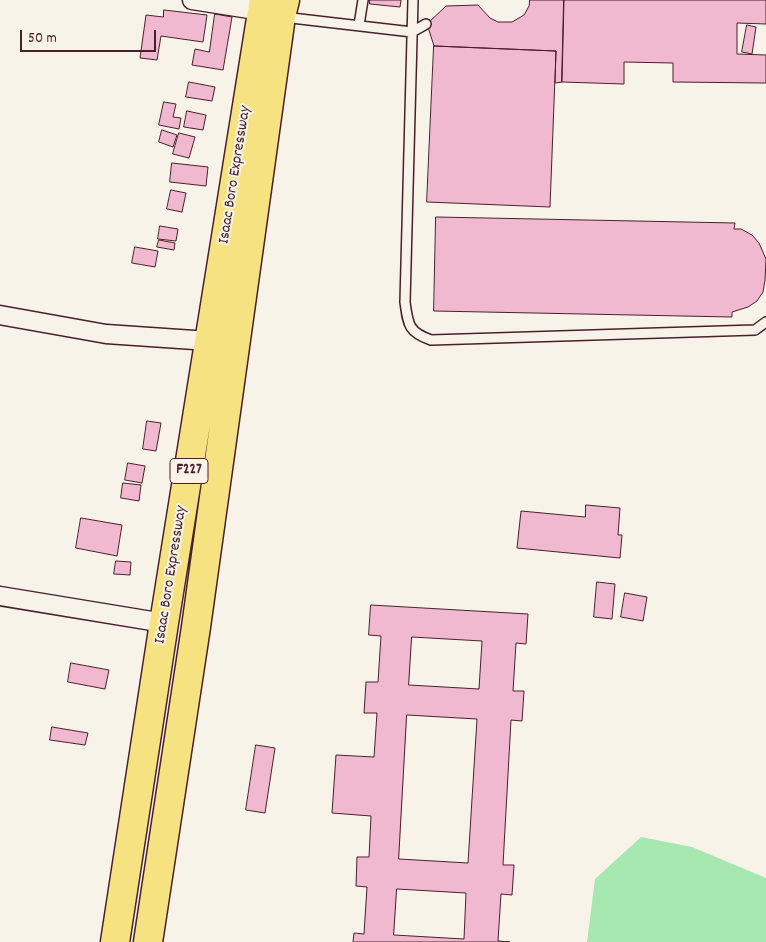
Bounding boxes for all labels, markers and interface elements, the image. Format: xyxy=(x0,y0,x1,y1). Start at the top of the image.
scale bar xyxy=(22,20,159,52)
text: 50 m xyxy=(28,28,57,50)
street label: Isaac Boro Expressway xyxy=(216,105,256,245)
road number: F227 xyxy=(170,458,208,484)
street label: Isaac Boro Expressway xyxy=(152,505,192,645)

